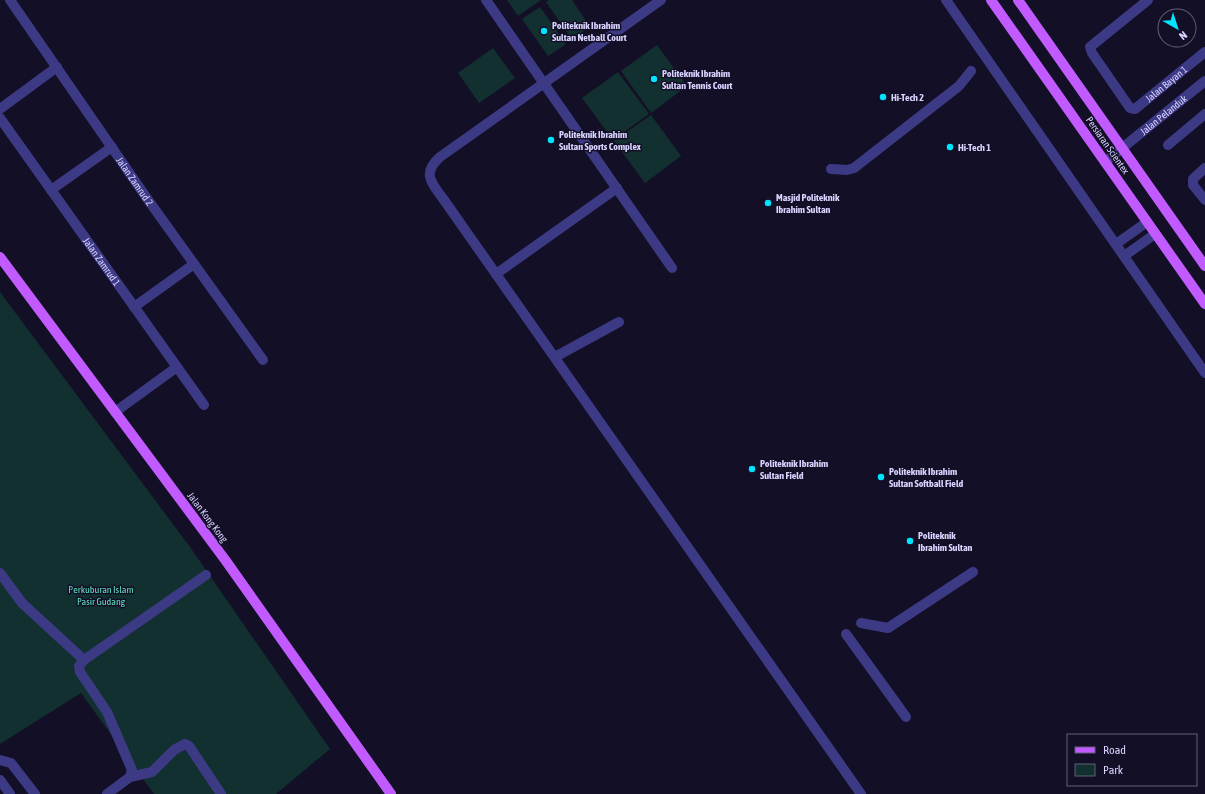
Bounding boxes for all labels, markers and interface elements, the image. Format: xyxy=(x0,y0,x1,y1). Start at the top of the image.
north arrow xyxy=(1157,8,1197,48)
place label: Politeknik Ibrahim Sultan Netball Court xyxy=(552,20,627,43)
marker: Politeknik Ibrahim Sultan Netball Court xyxy=(539,26,549,36)
text: N xyxy=(1177,29,1190,42)
street label: Jalan Bayan 1 xyxy=(1143,64,1190,104)
place label: Politeknik Ibrahim Sultan Tennis Court xyxy=(662,68,733,91)
marker: Politeknik Ibrahim Sultan Tennis Court xyxy=(649,74,659,84)
marker: Hi-Tech 2 xyxy=(878,92,888,102)
place label: Hi-Tech 2 xyxy=(891,92,924,103)
street label: Jalan Pelanduk xyxy=(1138,93,1190,137)
street label: Persiaran Scientex xyxy=(1084,115,1131,176)
place label: Politeknik Ibrahim Sultan Sports Complex xyxy=(559,129,641,152)
marker: Politeknik Ibrahim Sultan Sports Complex xyxy=(546,135,556,145)
marker: Hi-Tech 1 xyxy=(945,142,955,152)
place label: Hi-Tech 1 xyxy=(958,142,991,153)
street label: Jalan Zamrud 2 xyxy=(114,155,155,208)
place label: Masjid Politeknik Ibrahim Sultan xyxy=(776,192,840,215)
marker: Masjid Politeknik Ibrahim Sultan xyxy=(763,198,773,208)
street label: Jalan Zamrud 1 xyxy=(81,236,123,288)
place label: Politeknik Ibrahim Sultan Field xyxy=(760,458,828,481)
marker: Politeknik Ibrahim Sultan Field xyxy=(747,464,757,474)
place label: Politeknik Ibrahim Sultan Softball Field xyxy=(889,466,963,489)
marker: Politeknik Ibrahim Sultan Softball Field xyxy=(876,472,886,482)
street label: Jalan Kong Kong xyxy=(185,490,230,545)
place label: Politeknik Ibrahim Sultan xyxy=(918,530,973,553)
marker: Politeknik Ibrahim Sultan xyxy=(905,536,915,546)
park label: Perkuburan Islam Pasir Gudang xyxy=(68,584,134,607)
legend xyxy=(1067,734,1197,786)
text: Road xyxy=(1103,743,1126,757)
text: Park xyxy=(1103,763,1124,777)

